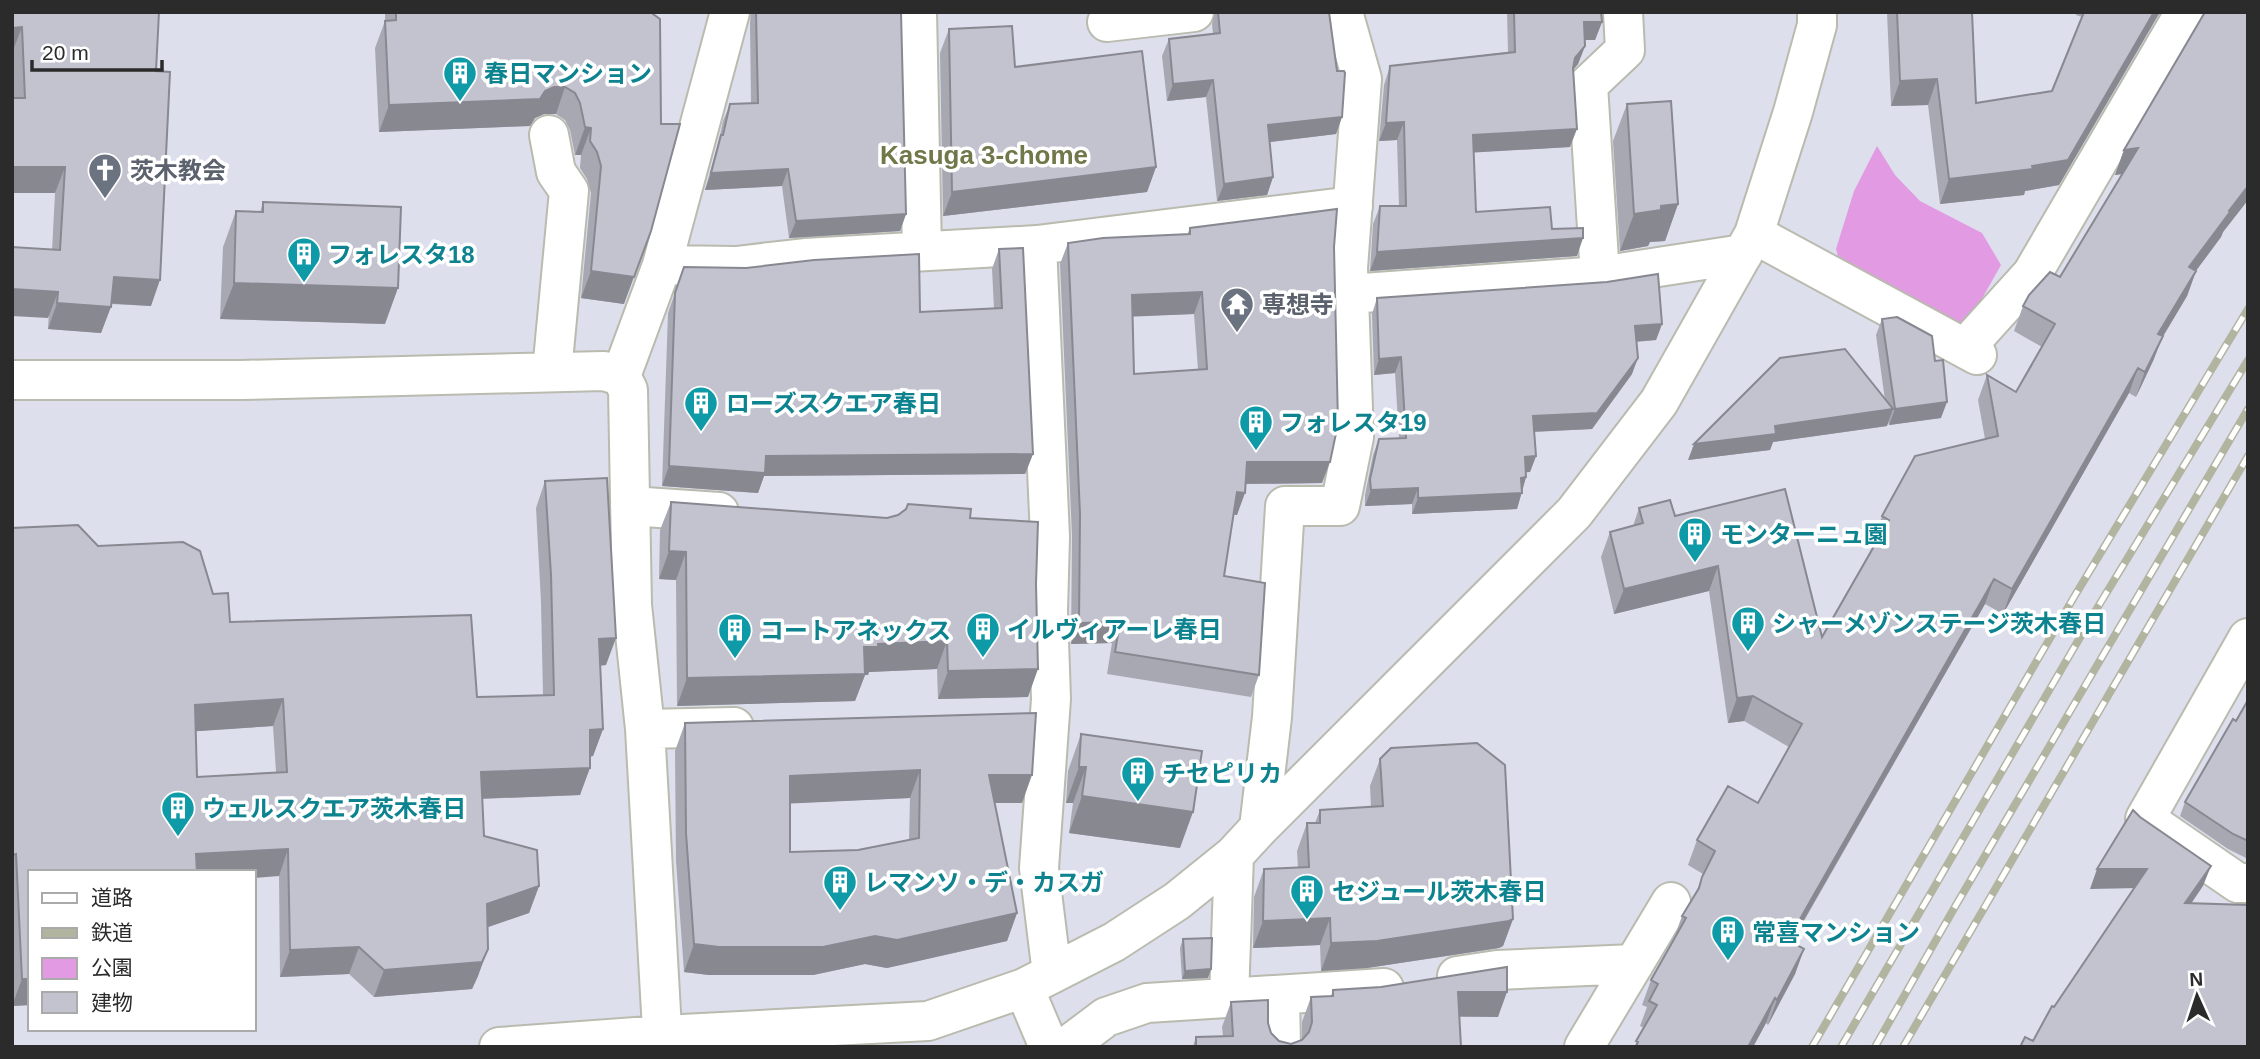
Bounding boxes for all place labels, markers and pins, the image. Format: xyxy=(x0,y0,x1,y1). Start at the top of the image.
building icon: 春日マンション xyxy=(441,54,479,103)
place label: 春日マンション xyxy=(484,60,652,87)
church icon: 茨木教会 xyxy=(86,151,124,200)
place label: 茨木教会 xyxy=(130,157,226,184)
building icon: フォレスタ18 xyxy=(285,235,323,284)
place label: フォレスタ18 xyxy=(328,241,475,268)
temple icon: 専想寺 xyxy=(1218,285,1256,334)
place label: 専想寺 xyxy=(1262,291,1334,318)
building icon: ローズスクエア春日 xyxy=(682,384,720,433)
place label: ローズスクエア春日 xyxy=(726,390,941,417)
building icon: フォレスタ19 xyxy=(1237,403,1275,452)
place label: フォレスタ19 xyxy=(1280,409,1427,436)
building icon: モンターニュ園 xyxy=(1676,515,1714,564)
place label: モンターニュ園 xyxy=(1720,521,1888,548)
building icon: シャーメゾンステージ茨木春日 xyxy=(1729,604,1767,653)
building icon: イルヴィアーレ春日 xyxy=(964,610,1002,659)
place label: シャーメゾンステージ茨木春日 xyxy=(1772,610,2106,637)
building icon: コートアネックス xyxy=(716,611,754,660)
place label: イルヴィアーレ春日 xyxy=(1007,616,1222,643)
place label: コートアネックス xyxy=(760,617,951,644)
building icon: チセピリカ xyxy=(1119,754,1157,803)
place label: チセピリカ xyxy=(1162,760,1282,787)
building icon: ウェルスクエア茨木春日 xyxy=(159,789,197,838)
place label: ウェルスクエア茨木春日 xyxy=(202,795,466,822)
building icon: レマンソ・デ・カスガ xyxy=(821,863,859,912)
place label: レマンソ・デ・カスガ xyxy=(864,869,1104,896)
building icon: セジュール茨木春日 xyxy=(1288,872,1326,921)
place label: セジュール茨木春日 xyxy=(1332,878,1546,905)
building icon: 常喜マンション xyxy=(1709,913,1747,962)
place label: 常喜マンション xyxy=(1752,919,1920,946)

